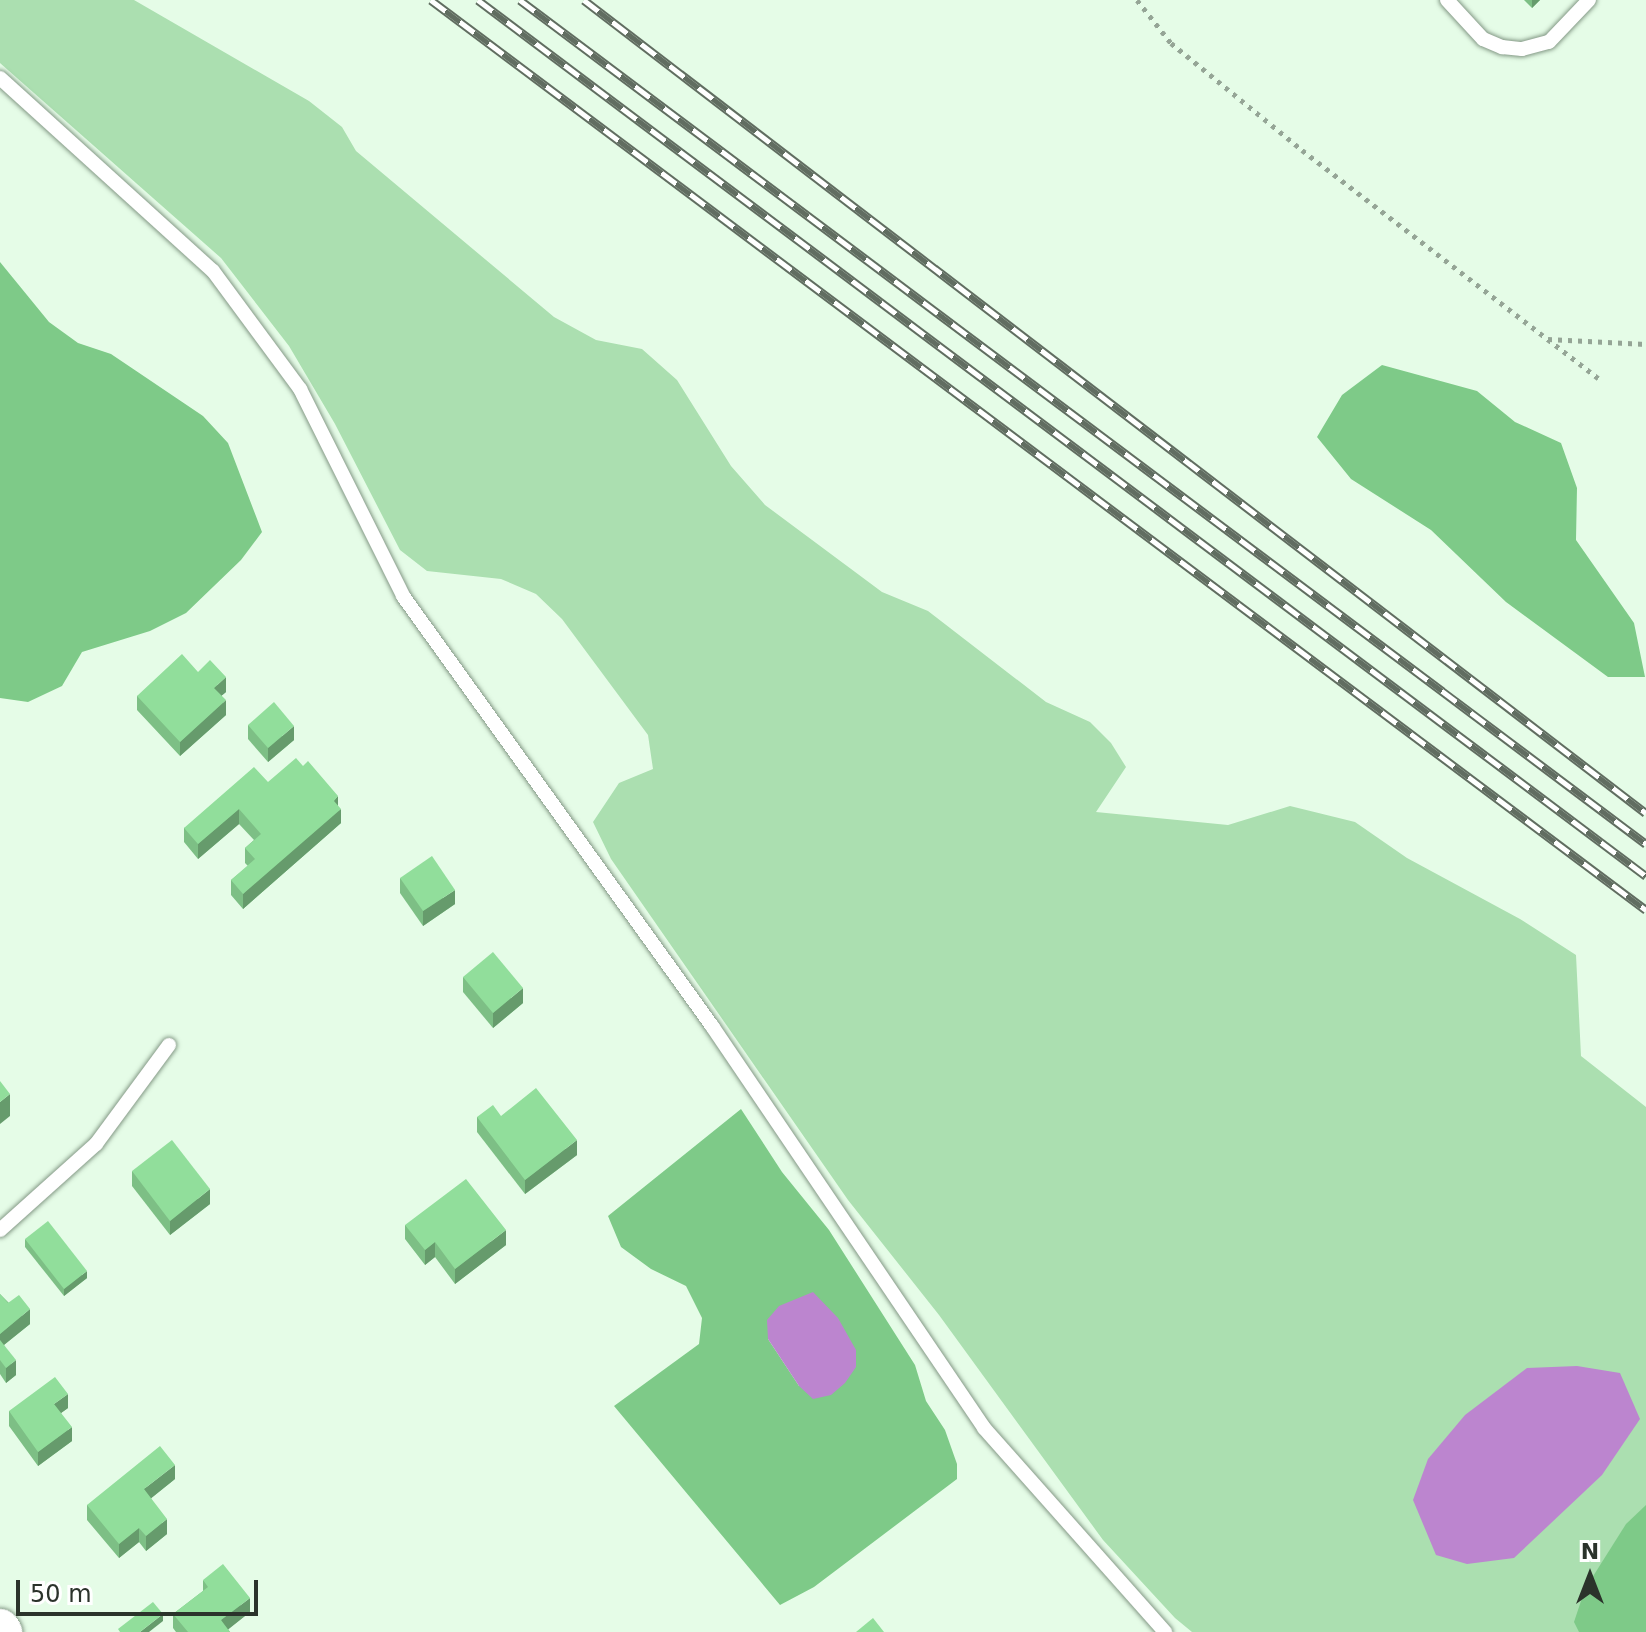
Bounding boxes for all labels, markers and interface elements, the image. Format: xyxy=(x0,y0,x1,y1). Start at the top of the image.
north arrow xyxy=(1550,1536,1630,1616)
text: N xyxy=(1581,1539,1599,1564)
scale bar xyxy=(20,1564,262,1614)
text: 50 m xyxy=(30,1580,92,1608)

